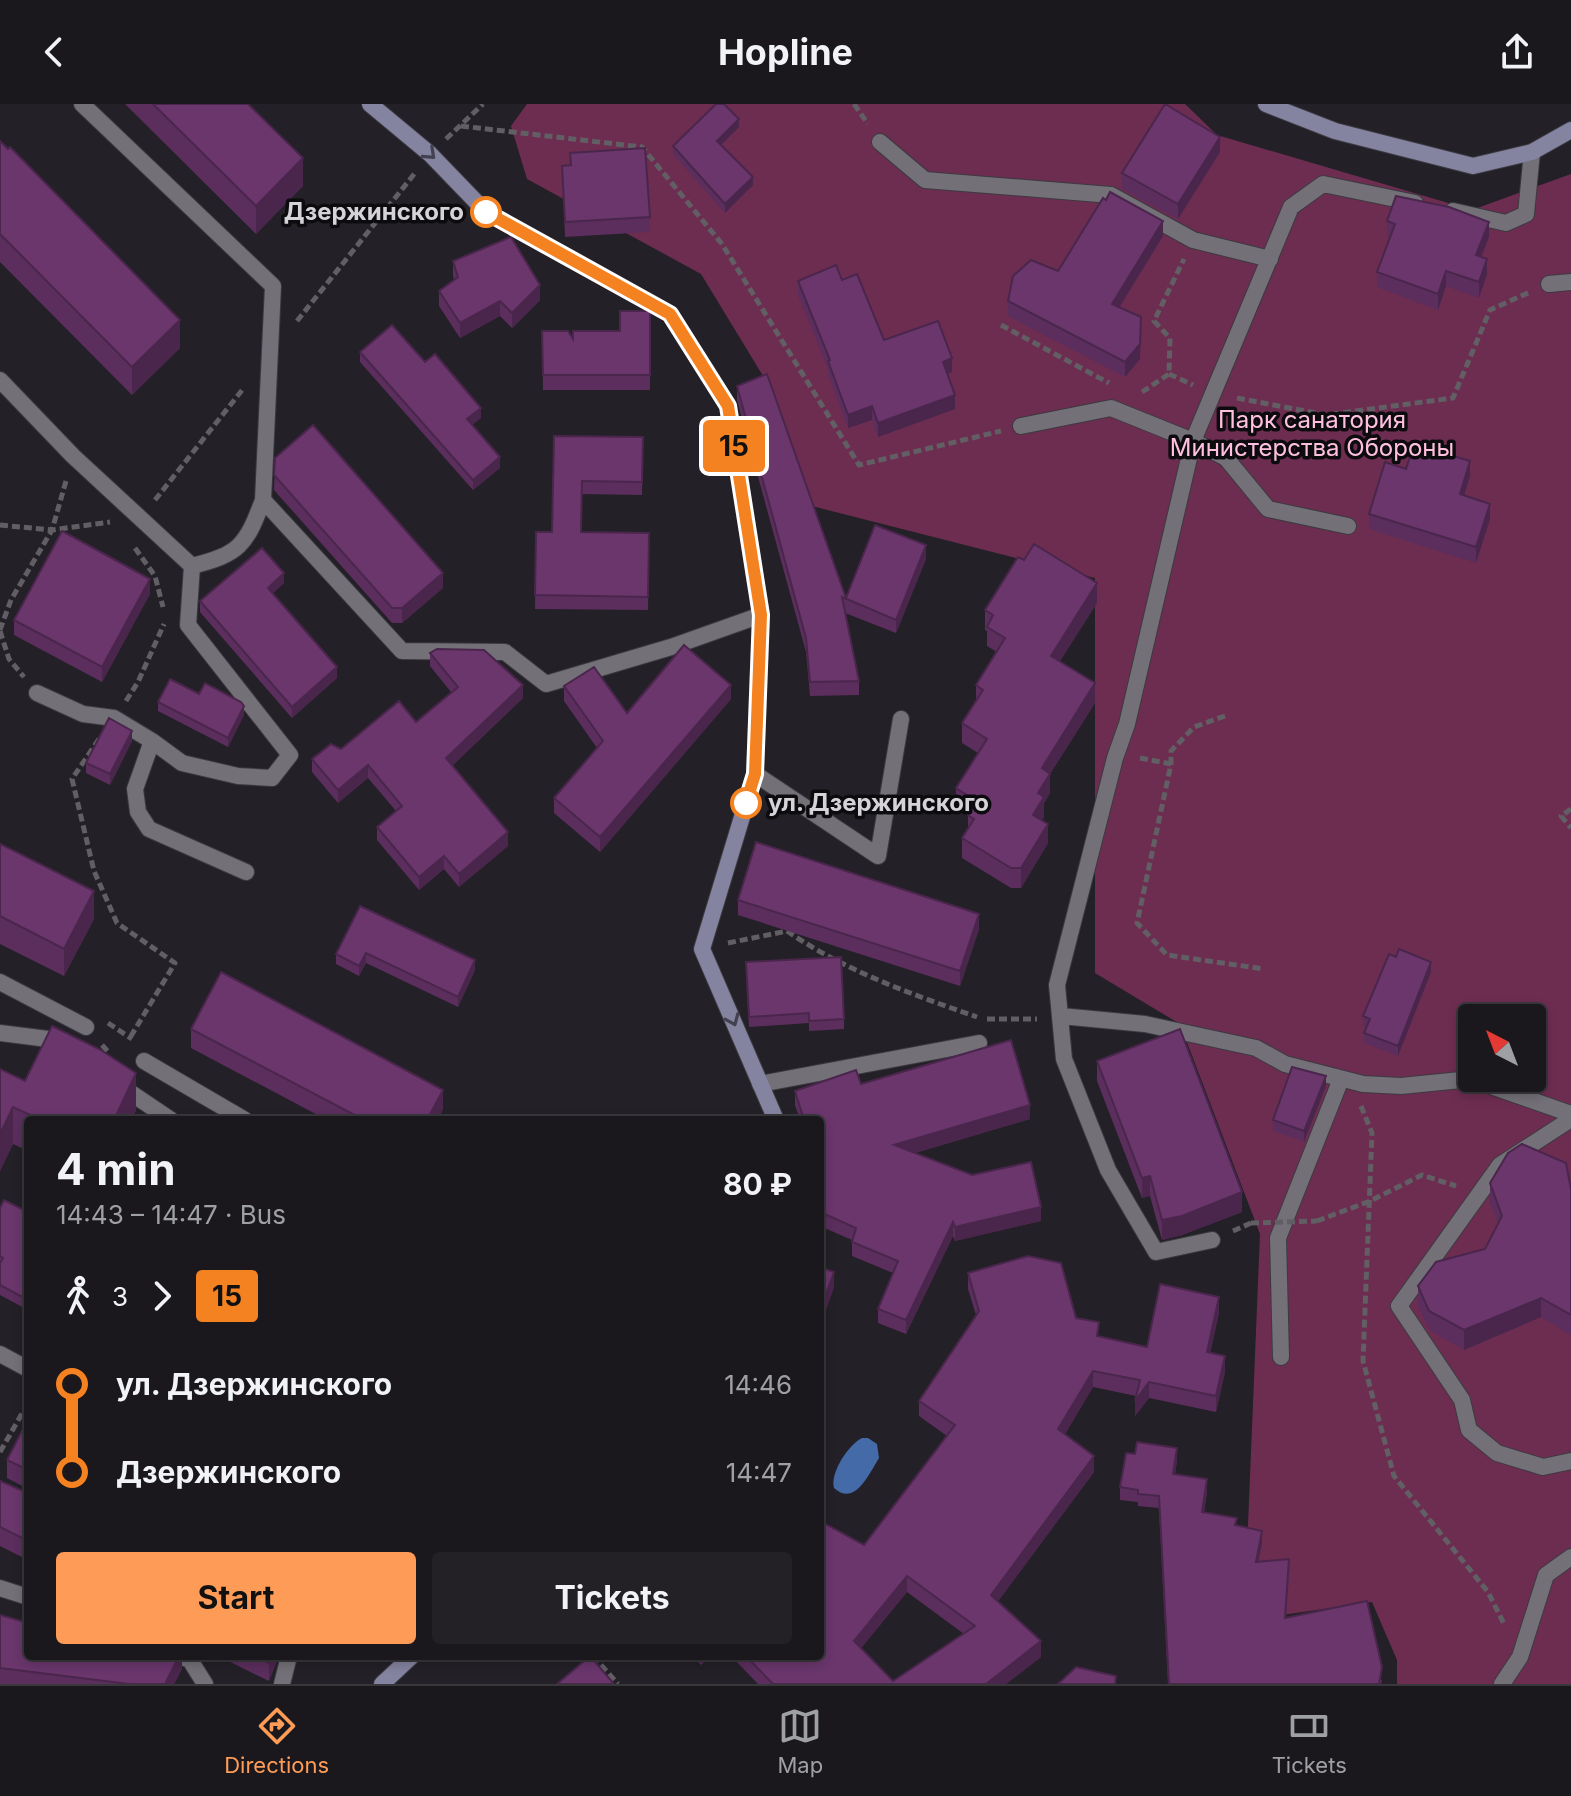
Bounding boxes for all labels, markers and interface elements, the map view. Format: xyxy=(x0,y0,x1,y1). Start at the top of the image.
icon: back xyxy=(32,30,76,74)
text: Hopline xyxy=(718,30,853,74)
icon: share xyxy=(1495,30,1539,74)
one-way arrow xyxy=(420,145,435,159)
place label: Дзержинского xyxy=(284,197,464,226)
marker: Дзержинского xyxy=(471,197,501,227)
park label: Парк санатория Министерства Обороны xyxy=(1170,405,1454,462)
line badge: 15 xyxy=(698,420,770,472)
text: 15 xyxy=(719,429,749,463)
marker: ул. Дзержинского xyxy=(731,788,761,818)
place label: ул. Дзержинского xyxy=(768,788,989,817)
north arrow xyxy=(1458,1004,1546,1092)
map controls xyxy=(1458,1004,1546,1092)
one-way arrow xyxy=(723,1012,739,1027)
text: 4 min xyxy=(56,1142,176,1196)
text: 80 ₽ xyxy=(723,1166,792,1202)
text: 14:43 – 14:47 · Bus xyxy=(56,1199,286,1230)
icon: walk xyxy=(56,1274,100,1318)
icon: forward xyxy=(140,1274,184,1318)
text: 15 xyxy=(212,1279,242,1313)
text: 3 xyxy=(112,1281,128,1312)
text: ул. Дзержинского xyxy=(116,1366,392,1402)
text: 14:46 xyxy=(724,1369,792,1400)
text: Дзержинского xyxy=(116,1454,341,1490)
text: 14:47 xyxy=(726,1457,792,1488)
button: Start xyxy=(56,1552,416,1644)
button: Tickets xyxy=(432,1552,792,1644)
tab: Directions xyxy=(224,1704,329,1778)
tab: Map xyxy=(778,1704,823,1778)
tab: Tickets xyxy=(1272,1704,1347,1778)

